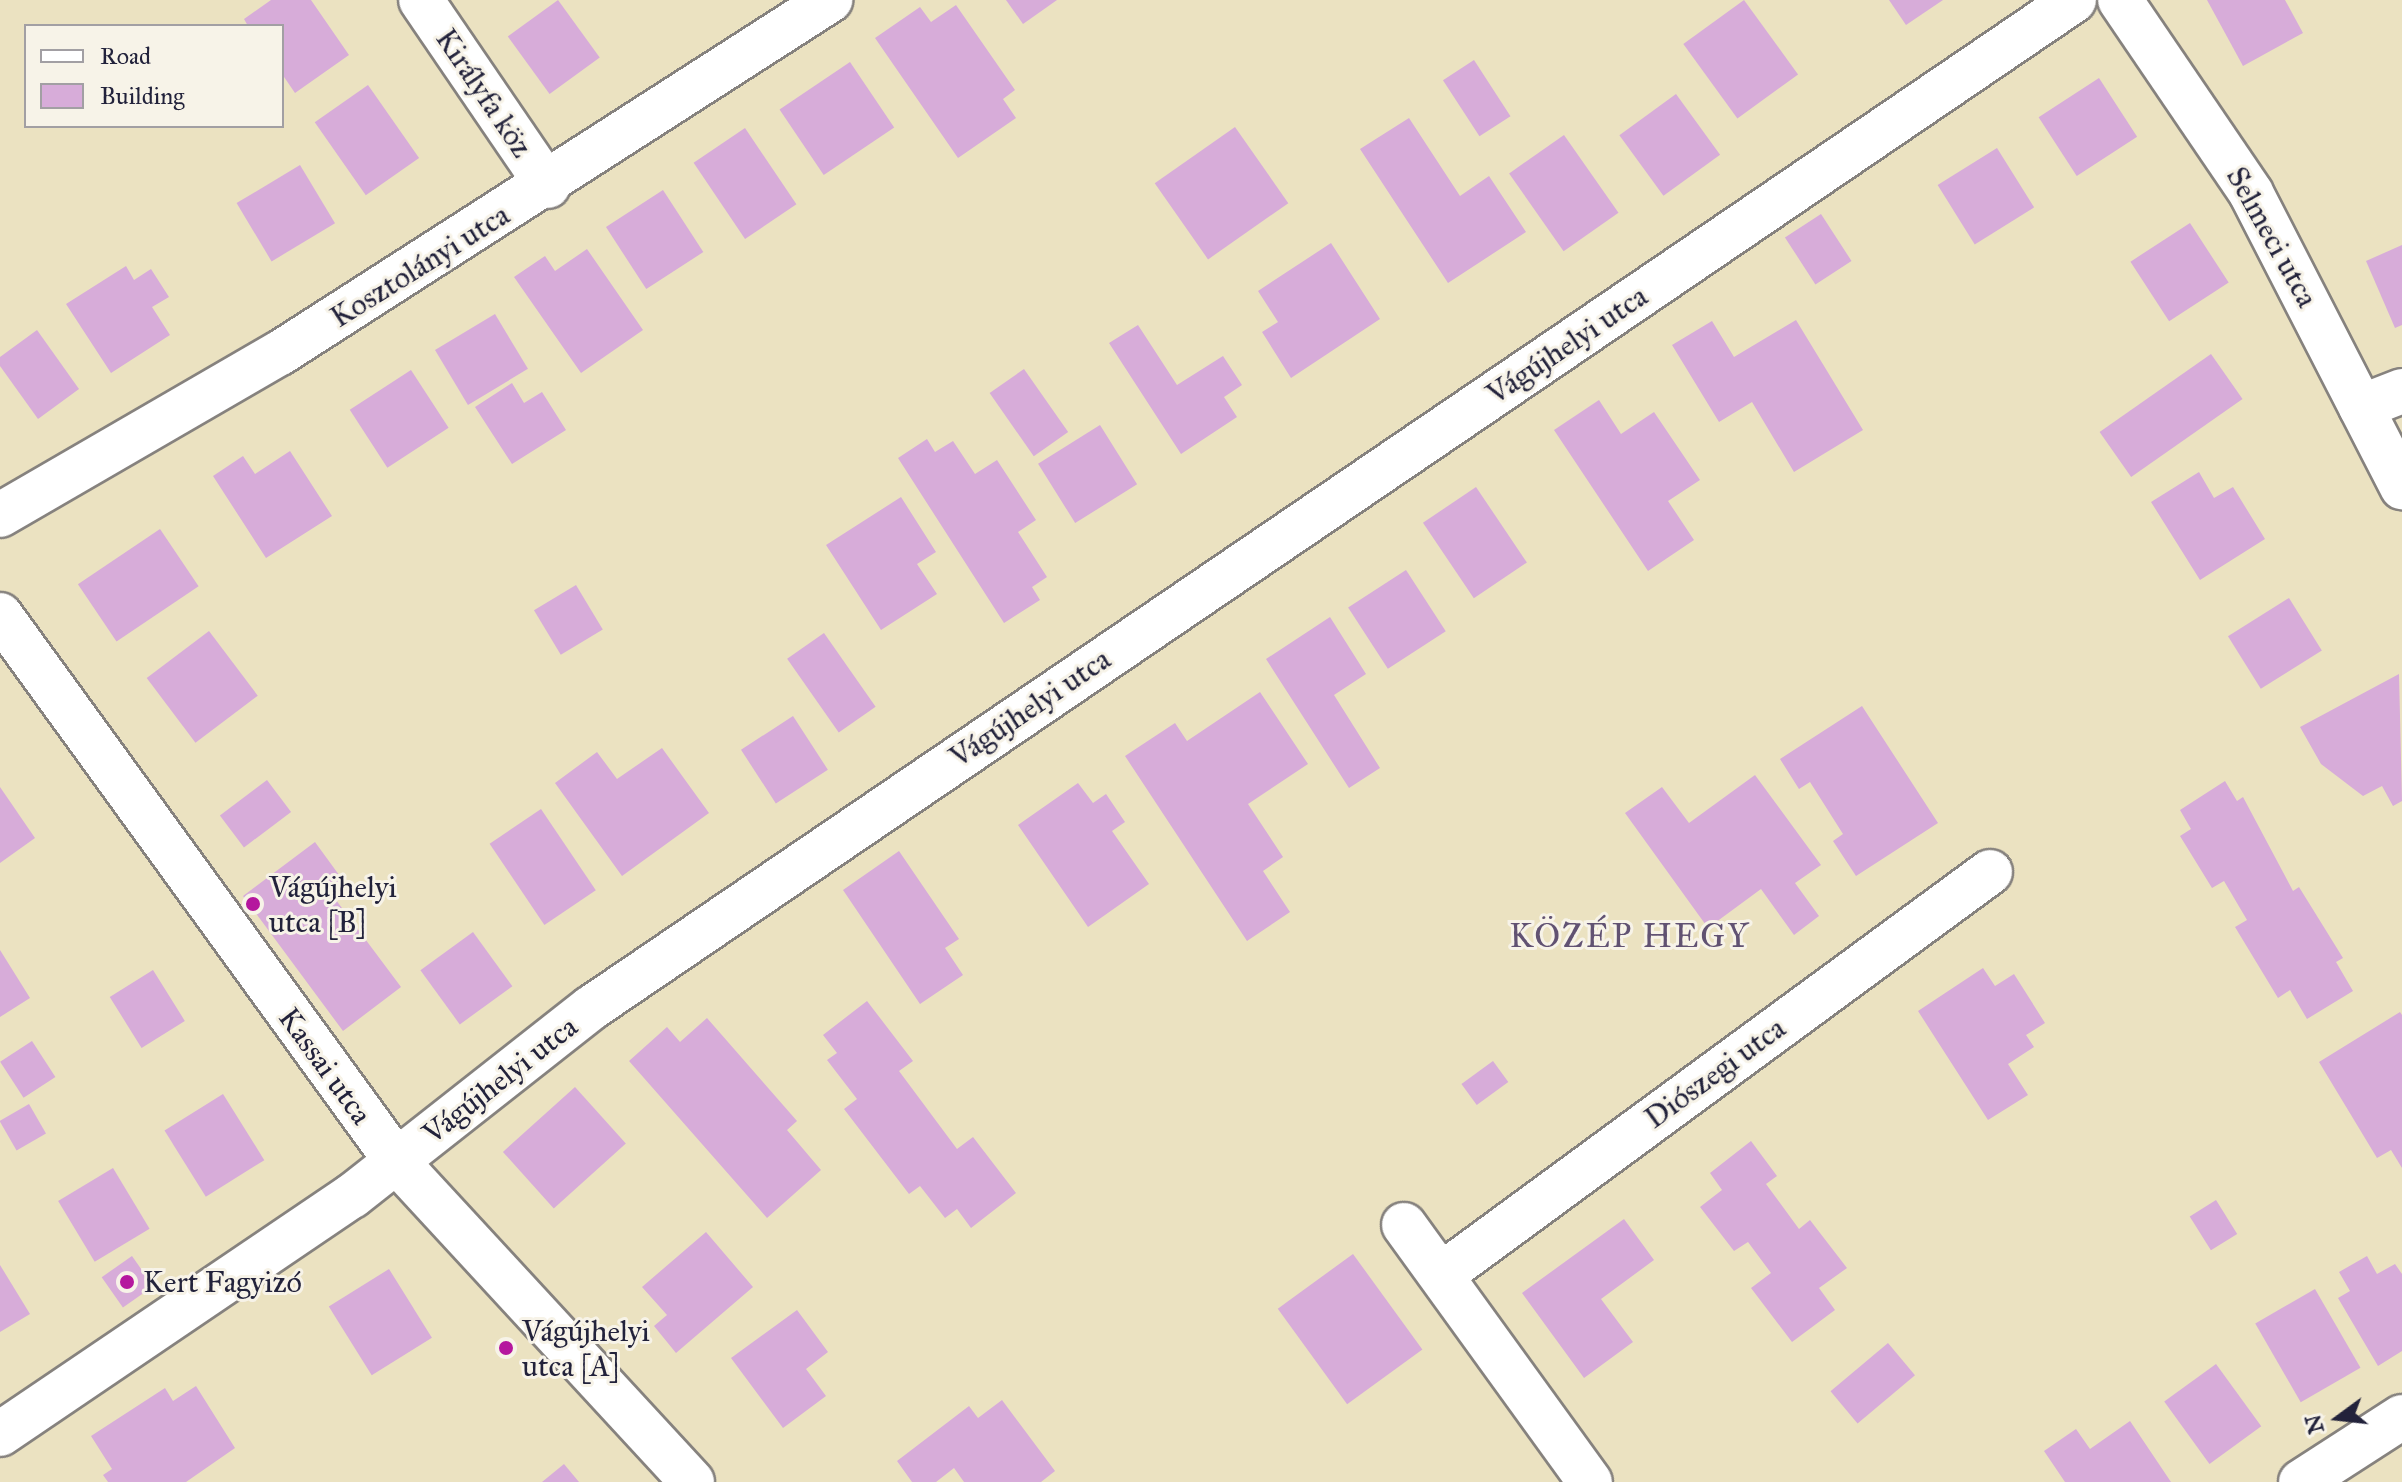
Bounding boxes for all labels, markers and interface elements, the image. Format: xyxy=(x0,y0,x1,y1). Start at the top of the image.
street label: Királyfa köz xyxy=(428,22,540,164)
legend xyxy=(24,24,284,128)
text: Road xyxy=(100,41,151,71)
text: Building xyxy=(100,81,185,111)
street label: Selmeci utca xyxy=(2219,161,2325,313)
street label: Kosztolányi utca xyxy=(324,197,516,335)
street label: Vágújhelyi utca xyxy=(1480,278,1654,412)
street label: Vágújhelyi utca xyxy=(943,641,1117,775)
place label: Vágújhelyi utca [B] xyxy=(269,869,397,940)
marker: Vágújhelyi utca [B] xyxy=(244,895,262,913)
district label: KÖZÉP HEGY xyxy=(1509,916,1751,956)
street label: Kassai utca xyxy=(271,1001,379,1131)
street label: Vágújhelyi utca xyxy=(416,1008,584,1152)
street label: Diószegi utca xyxy=(1638,1010,1792,1136)
place label: Kert Fagyizó xyxy=(143,1264,302,1300)
marker: Kert Fagyizó xyxy=(118,1273,136,1291)
place label: Vágújhelyi utca [A] xyxy=(522,1313,650,1384)
marker: Vágújhelyi utca [A] xyxy=(497,1339,515,1357)
north arrow xyxy=(2298,1378,2378,1458)
text: N xyxy=(2299,1412,2330,1437)

